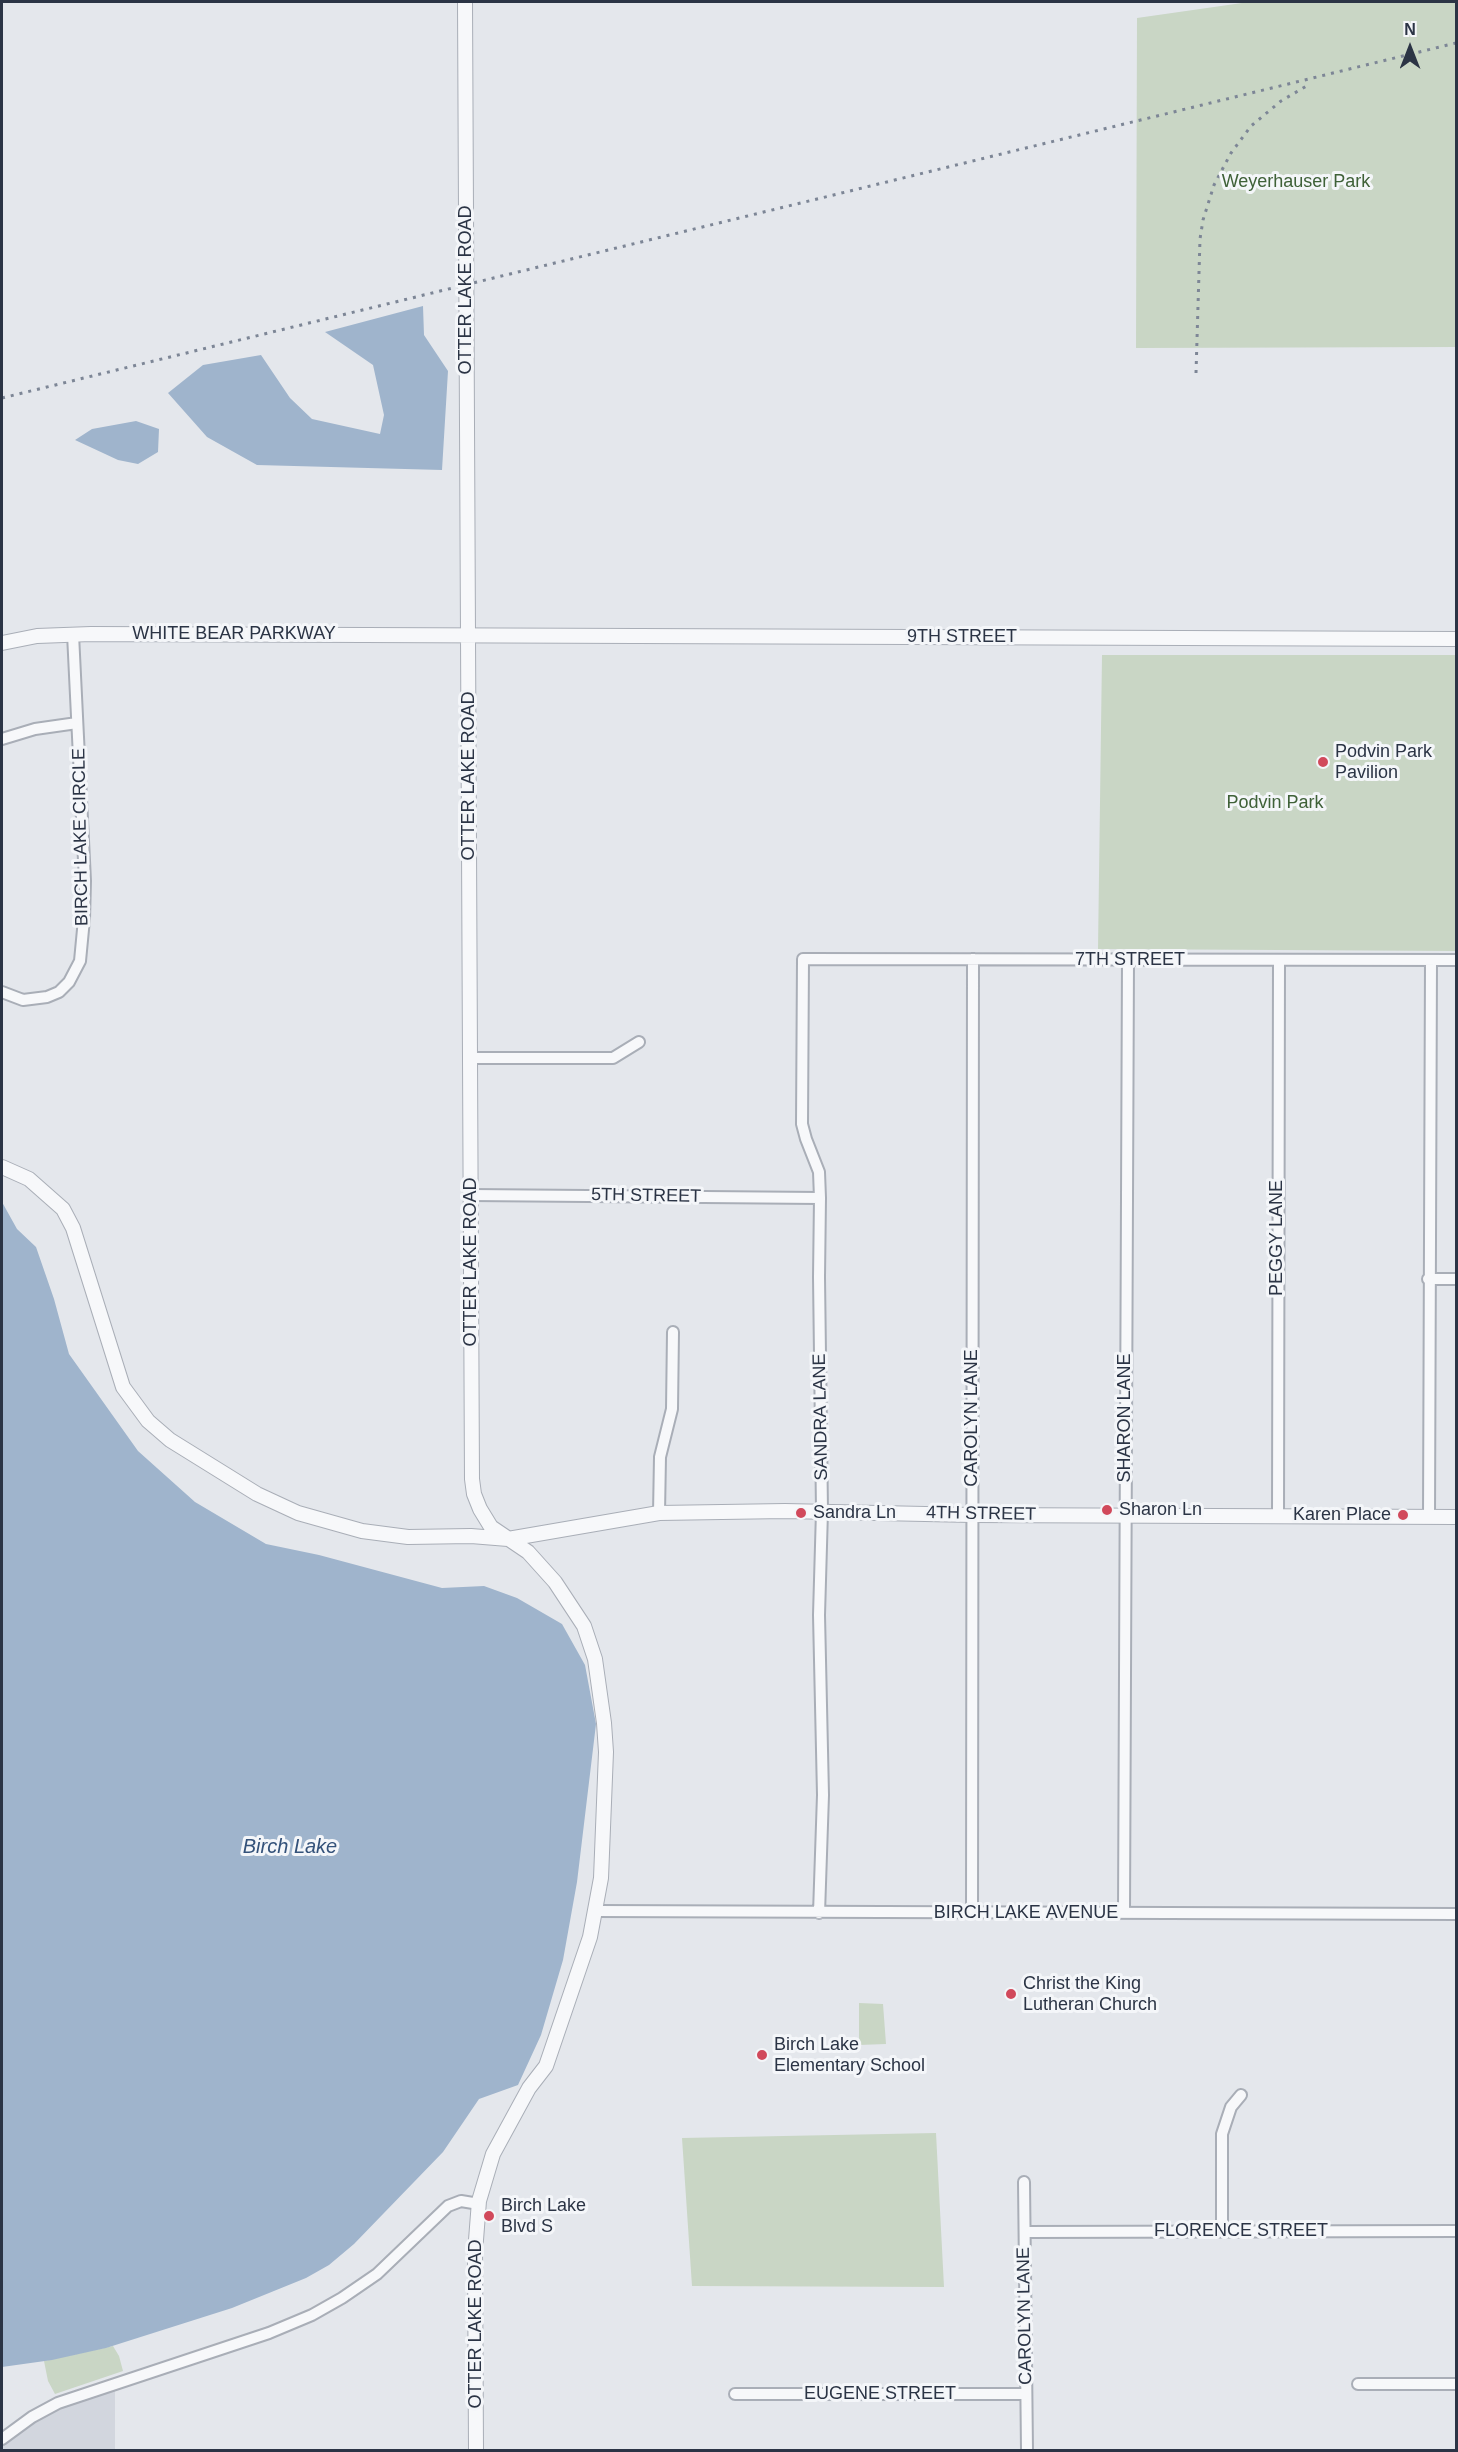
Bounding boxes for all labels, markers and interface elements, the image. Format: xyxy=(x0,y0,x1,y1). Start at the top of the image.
north arrow xyxy=(1380,18,1440,78)
text: N xyxy=(1404,21,1416,38)
park label: Weyerhauser Park xyxy=(1222,171,1370,193)
street label: OTTER LAKE ROAD xyxy=(455,205,477,375)
street label: WHITE BEAR PARKWAY xyxy=(132,623,336,645)
street label: 9TH STREET xyxy=(907,626,1017,648)
street label: OTTER LAKE ROAD xyxy=(458,691,480,861)
place label: Podvin Park Pavilion xyxy=(1335,741,1432,783)
street label: BIRCH LAKE CIRCLE xyxy=(69,748,93,926)
marker: Podvin Park Pavilion xyxy=(1316,755,1330,769)
park label: Podvin Park xyxy=(1226,792,1324,814)
street label: 7TH STREET xyxy=(1075,949,1185,971)
street label: OTTER LAKE ROAD xyxy=(460,1177,482,1347)
street label: PEGGY LANE xyxy=(1266,1180,1288,1296)
street label: 5TH STREET xyxy=(591,1184,701,1208)
street label: CAROLYN LANE xyxy=(961,1349,983,1487)
street label: SANDRA LANE xyxy=(809,1353,833,1481)
street label: SHARON LANE xyxy=(1114,1353,1136,1483)
place label: Sharon Ln xyxy=(1119,1499,1202,1521)
place label: Sandra Ln xyxy=(813,1502,896,1524)
street label: 4TH STREET xyxy=(926,1502,1036,1526)
marker: Sharon Ln xyxy=(1100,1503,1114,1517)
place label: Karen Place xyxy=(1293,1504,1391,1526)
marker: Sandra Ln xyxy=(794,1506,808,1520)
marker: Karen Place xyxy=(1396,1508,1410,1522)
water label: Birch Lake xyxy=(243,1835,337,1859)
street label: BIRCH LAKE AVENUE xyxy=(934,1902,1118,1924)
place label: Christ the King Lutheran Church xyxy=(1023,1973,1157,2016)
marker: Christ the King Lutheran Church xyxy=(1004,1987,1018,2001)
place label: Birch Lake Elementary School xyxy=(774,2034,925,2076)
marker: Birch Lake Elementary School xyxy=(755,2048,769,2062)
place label: Birch Lake Blvd S xyxy=(501,2195,586,2238)
marker: Birch Lake Blvd S xyxy=(482,2209,496,2223)
street label: FLORENCE STREET xyxy=(1154,2220,1328,2242)
street label: OTTER LAKE ROAD xyxy=(465,2239,487,2409)
street label: CAROLYN LANE xyxy=(1013,2247,1037,2385)
street label: EUGENE STREET xyxy=(804,2383,956,2405)

